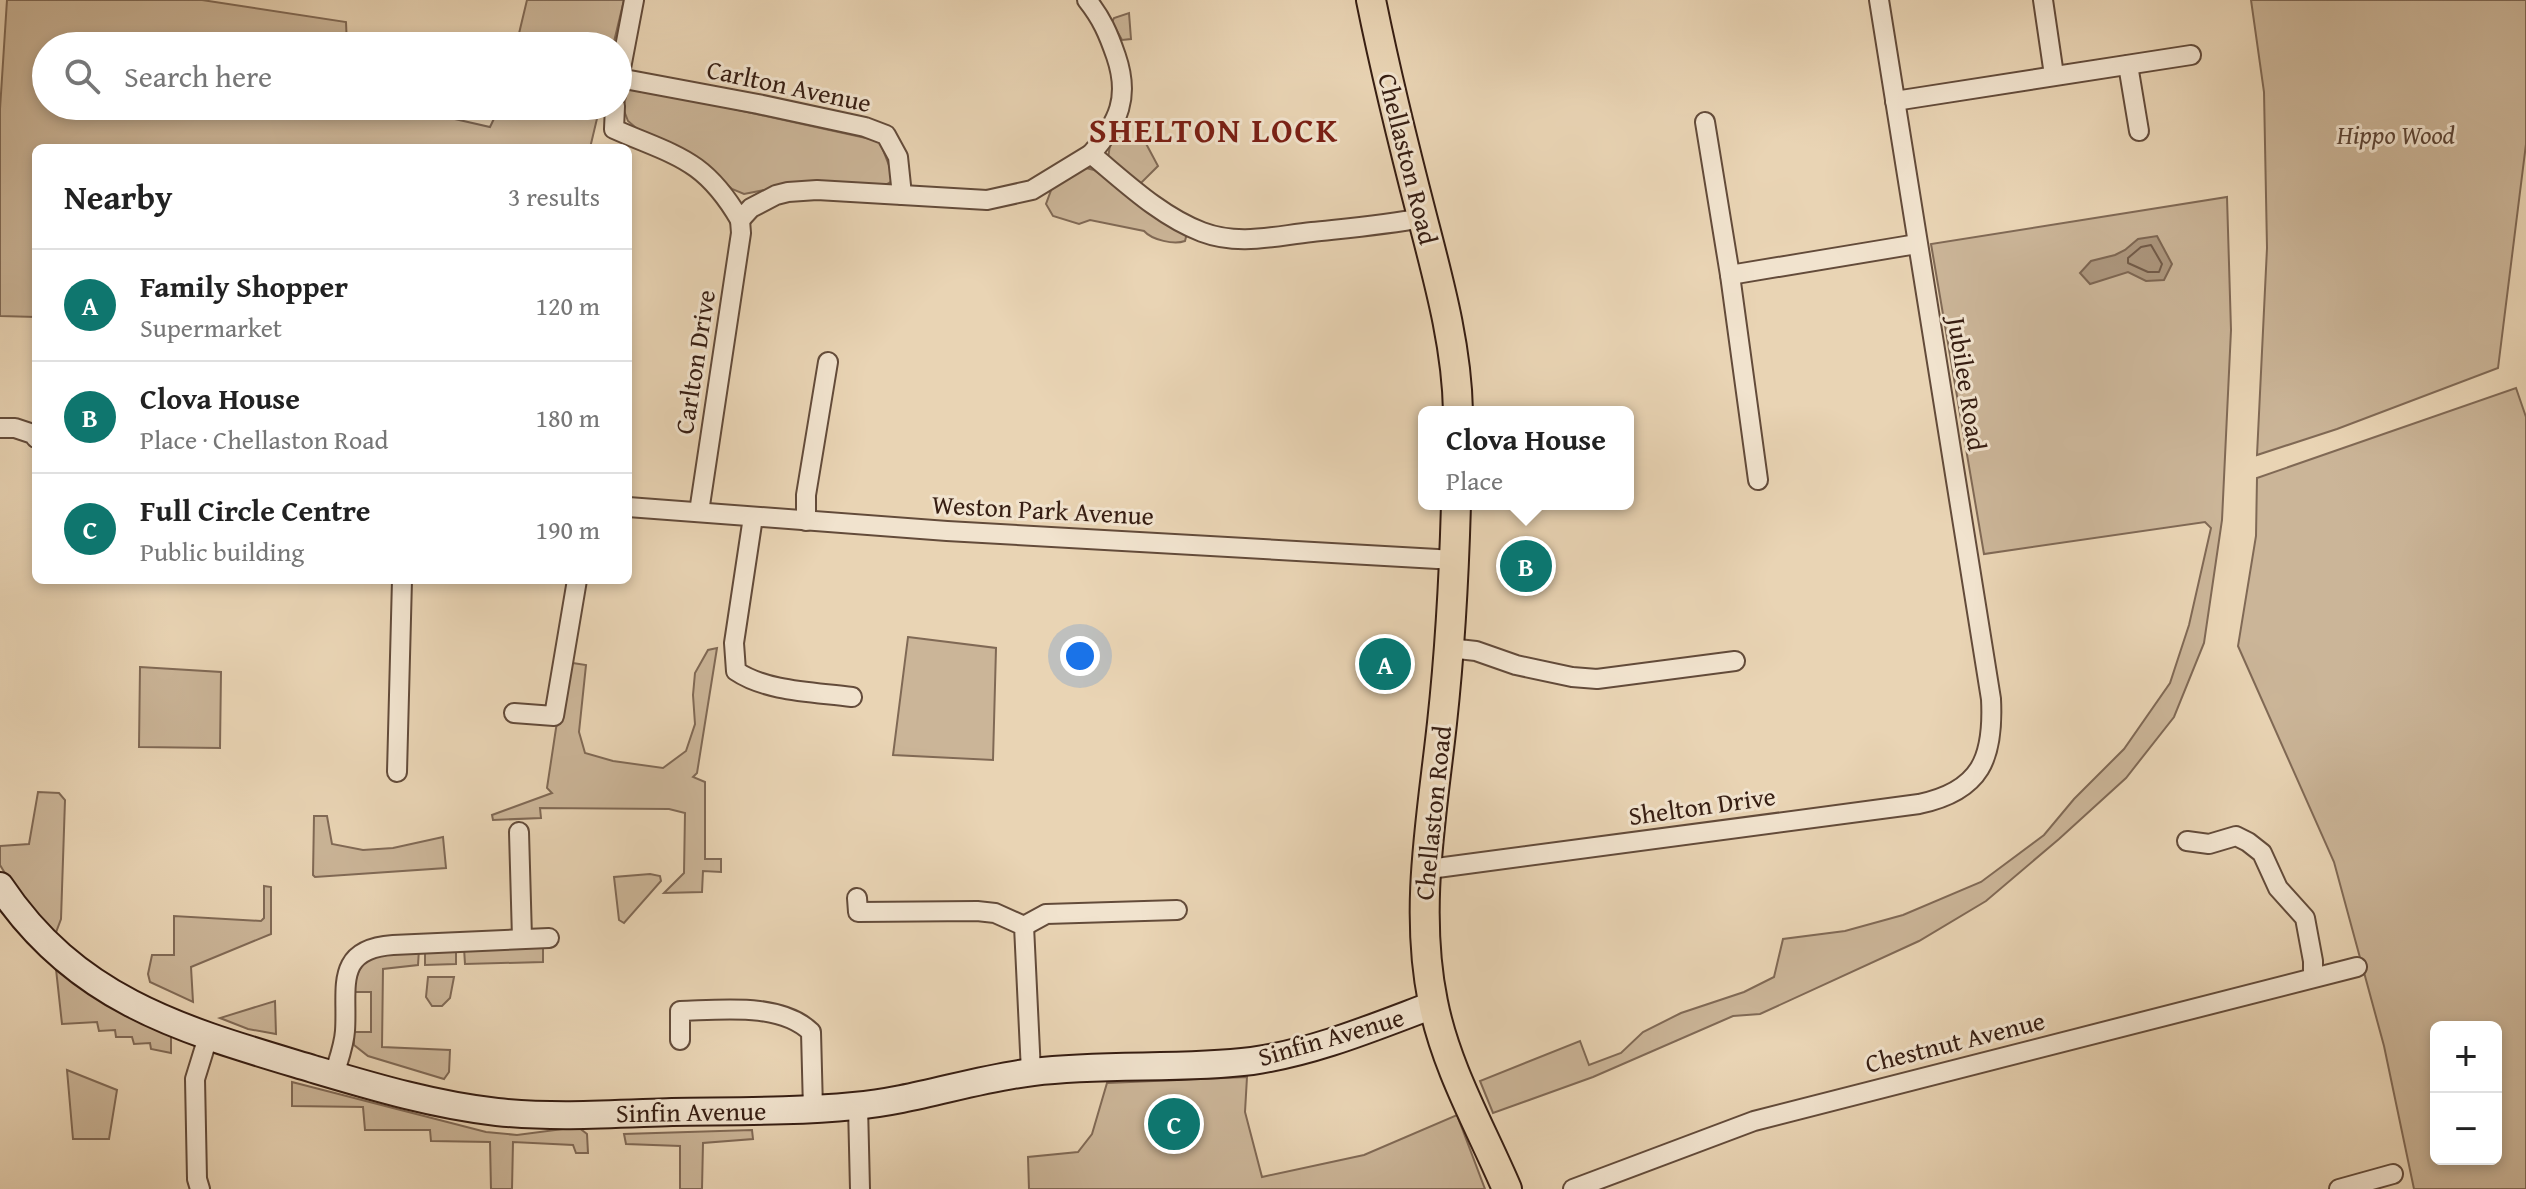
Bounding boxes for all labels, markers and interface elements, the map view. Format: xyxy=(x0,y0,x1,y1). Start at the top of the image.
search box xyxy=(32,32,632,120)
street label: Carlton Avenue xyxy=(703,49,875,122)
icon: search xyxy=(60,54,104,98)
text: Search here xyxy=(124,54,272,98)
street label: Chellaston Road xyxy=(1368,69,1449,249)
district label: SHELTON LOCK xyxy=(1089,105,1339,154)
park label: Hippo Wood xyxy=(2336,115,2455,154)
text: Nearby xyxy=(64,172,173,221)
text: 3 results xyxy=(508,177,600,216)
text: Family Shopper xyxy=(140,264,348,308)
text: A xyxy=(82,286,98,325)
text: 120 m xyxy=(535,286,600,325)
street label: Carlton Drive xyxy=(664,287,725,437)
text: Supermarket xyxy=(140,308,282,347)
street label: Jubilee Road xyxy=(1937,311,1997,454)
text: Clova House xyxy=(140,376,300,420)
text: B xyxy=(82,398,98,437)
text: 180 m xyxy=(535,398,600,437)
popup xyxy=(1418,406,1634,510)
text: Clova House xyxy=(1446,417,1606,461)
text: Place · Chellaston Road xyxy=(140,420,388,459)
text: Place xyxy=(1446,461,1503,500)
street label: Weston Park Avenue xyxy=(931,484,1155,535)
text: Full Circle Centre xyxy=(140,488,370,532)
text: C xyxy=(83,510,97,549)
text: 190 m xyxy=(535,510,600,549)
text: Public building xyxy=(140,532,304,571)
pin: B xyxy=(1500,536,1552,596)
pin: A xyxy=(1359,634,1411,694)
your location xyxy=(1060,636,1100,676)
street label: Chellaston Road xyxy=(1404,724,1461,902)
street label: Shelton Drive xyxy=(1626,776,1778,835)
street label: Sinfin Avenue xyxy=(1253,997,1409,1076)
street label: Chestnut Avenue xyxy=(1861,1000,2049,1083)
map controls xyxy=(2430,1021,2502,1165)
button: + xyxy=(2430,1021,2502,1093)
street label: Sinfin Avenue xyxy=(615,1091,767,1132)
button: − xyxy=(2430,1093,2502,1165)
pin: C xyxy=(1148,1094,1200,1154)

